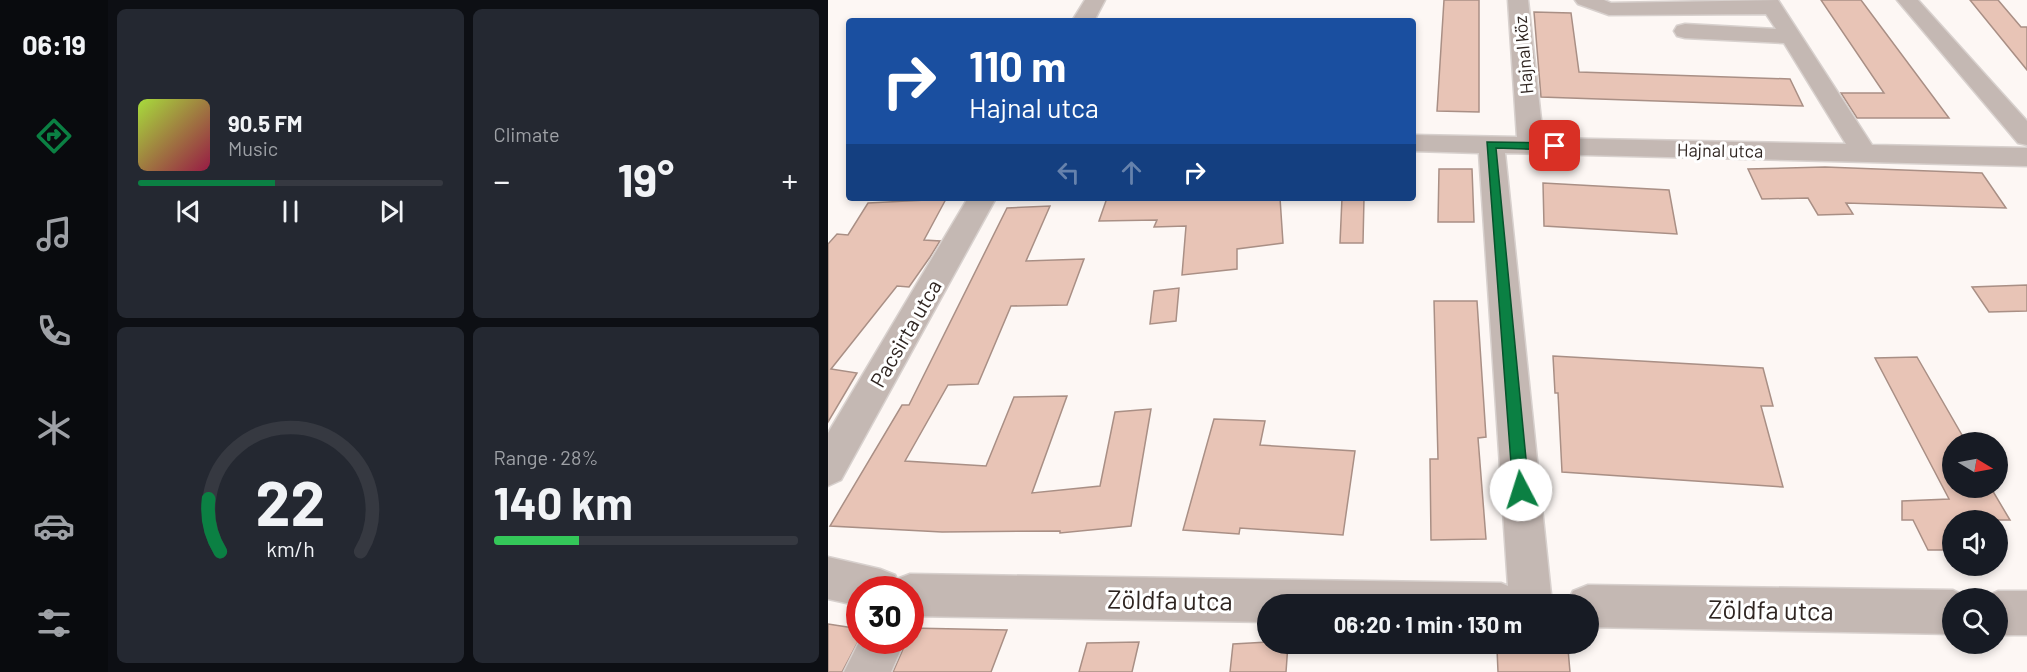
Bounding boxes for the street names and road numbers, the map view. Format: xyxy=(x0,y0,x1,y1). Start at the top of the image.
street label: Hajnal köz xyxy=(1509,15,1537,95)
street label: Hajnal utca xyxy=(1677,138,1763,162)
street label: Pacsirta utca xyxy=(864,275,946,391)
street label: Zöldfa utca xyxy=(1107,582,1233,616)
street label: Zöldfa utca xyxy=(1708,592,1834,626)

